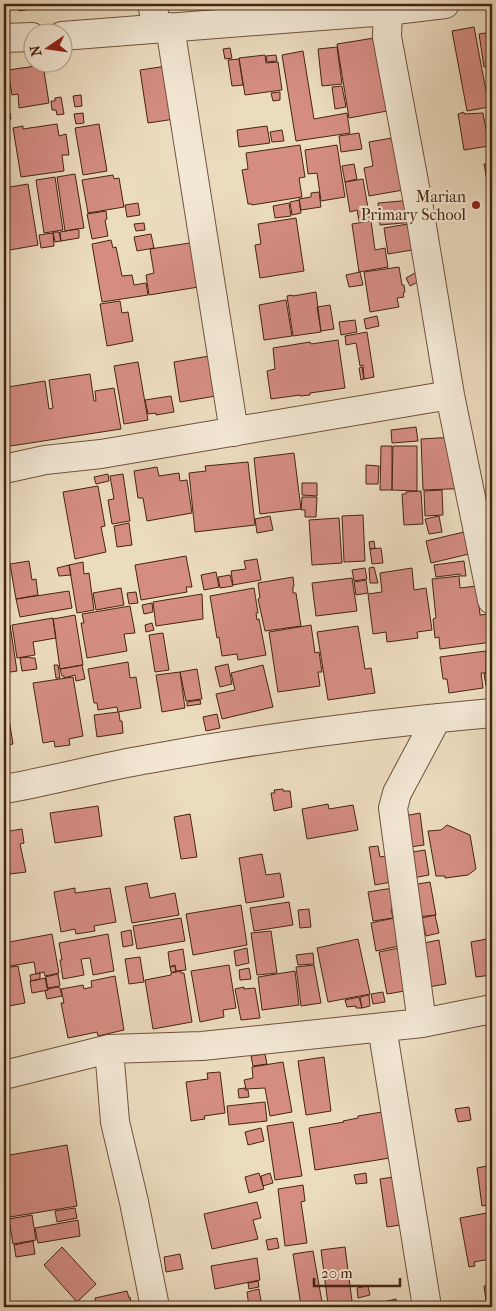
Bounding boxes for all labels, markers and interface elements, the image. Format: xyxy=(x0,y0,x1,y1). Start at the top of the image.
north arrow xyxy=(22,22,72,72)
text: N xyxy=(26,43,45,58)
place label: Marian Primary School xyxy=(361,187,467,224)
marker: Marian Primary School xyxy=(470,199,482,211)
scale bar xyxy=(314,1256,400,1288)
text: 20 m xyxy=(321,1264,353,1282)

